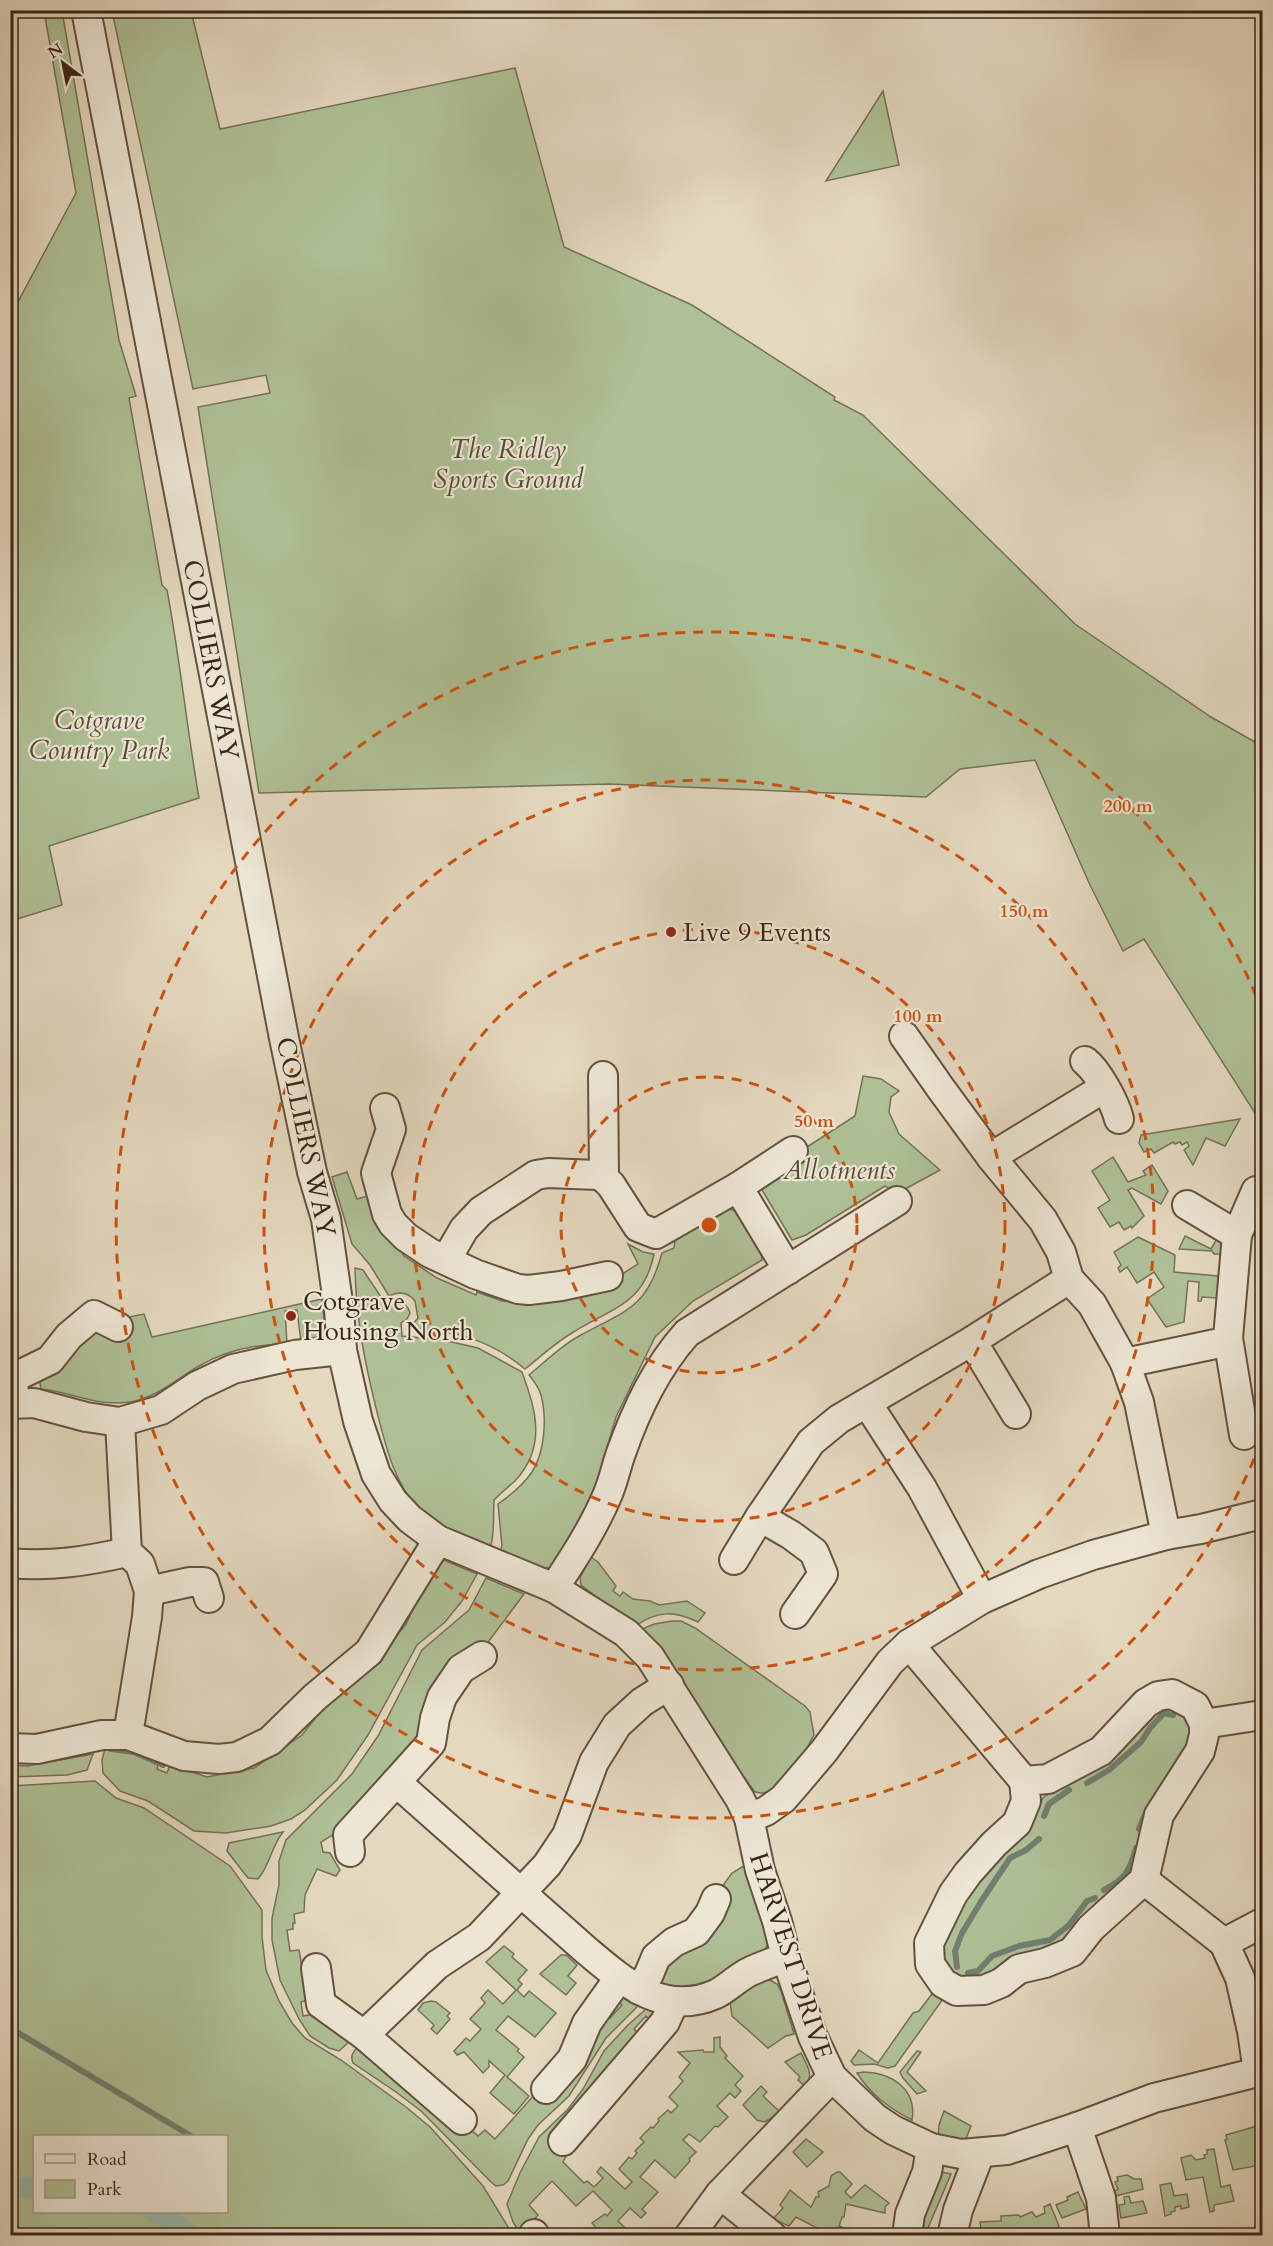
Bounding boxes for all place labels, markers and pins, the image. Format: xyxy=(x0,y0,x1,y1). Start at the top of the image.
place label: Live 9 Events xyxy=(683,915,831,950)
marker: Live 9 Events xyxy=(664,925,678,939)
centre of rings xyxy=(699,1215,719,1235)
place label: Cotgrave Housing North xyxy=(303,1284,474,1349)
marker: Cotgrave Housing North xyxy=(284,1309,298,1323)

